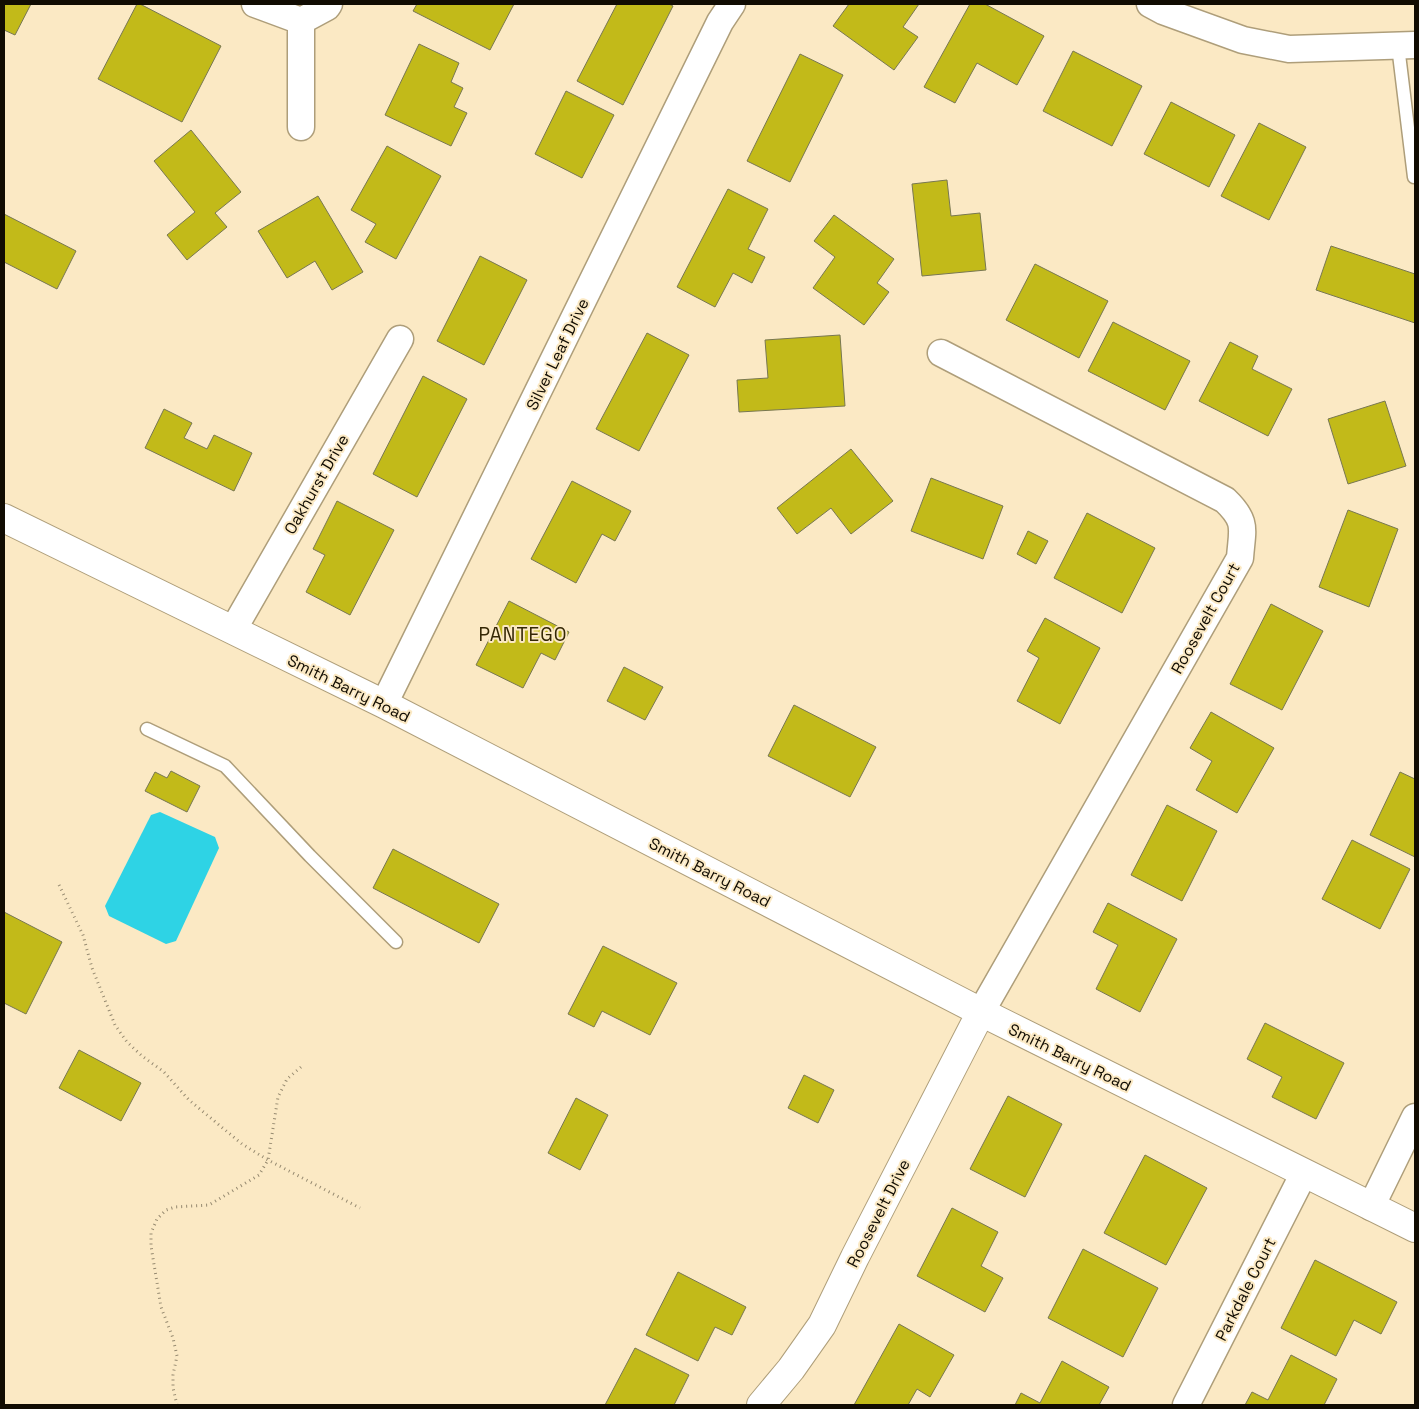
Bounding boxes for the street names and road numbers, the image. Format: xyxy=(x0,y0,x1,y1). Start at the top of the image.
street label: Silver Leaf Drive xyxy=(521,295,594,414)
street label: Oakhurst Drive xyxy=(279,431,354,538)
street label: Roosevelt Court xyxy=(1166,559,1245,678)
street label: Smith Barry Road xyxy=(284,650,414,727)
street label: Smith Barry Road xyxy=(645,833,774,912)
street label: Smith Barry Road xyxy=(1005,1019,1135,1096)
street label: Roosevelt Drive xyxy=(842,1155,915,1271)
street label: Parkdale Court xyxy=(1210,1234,1280,1344)

